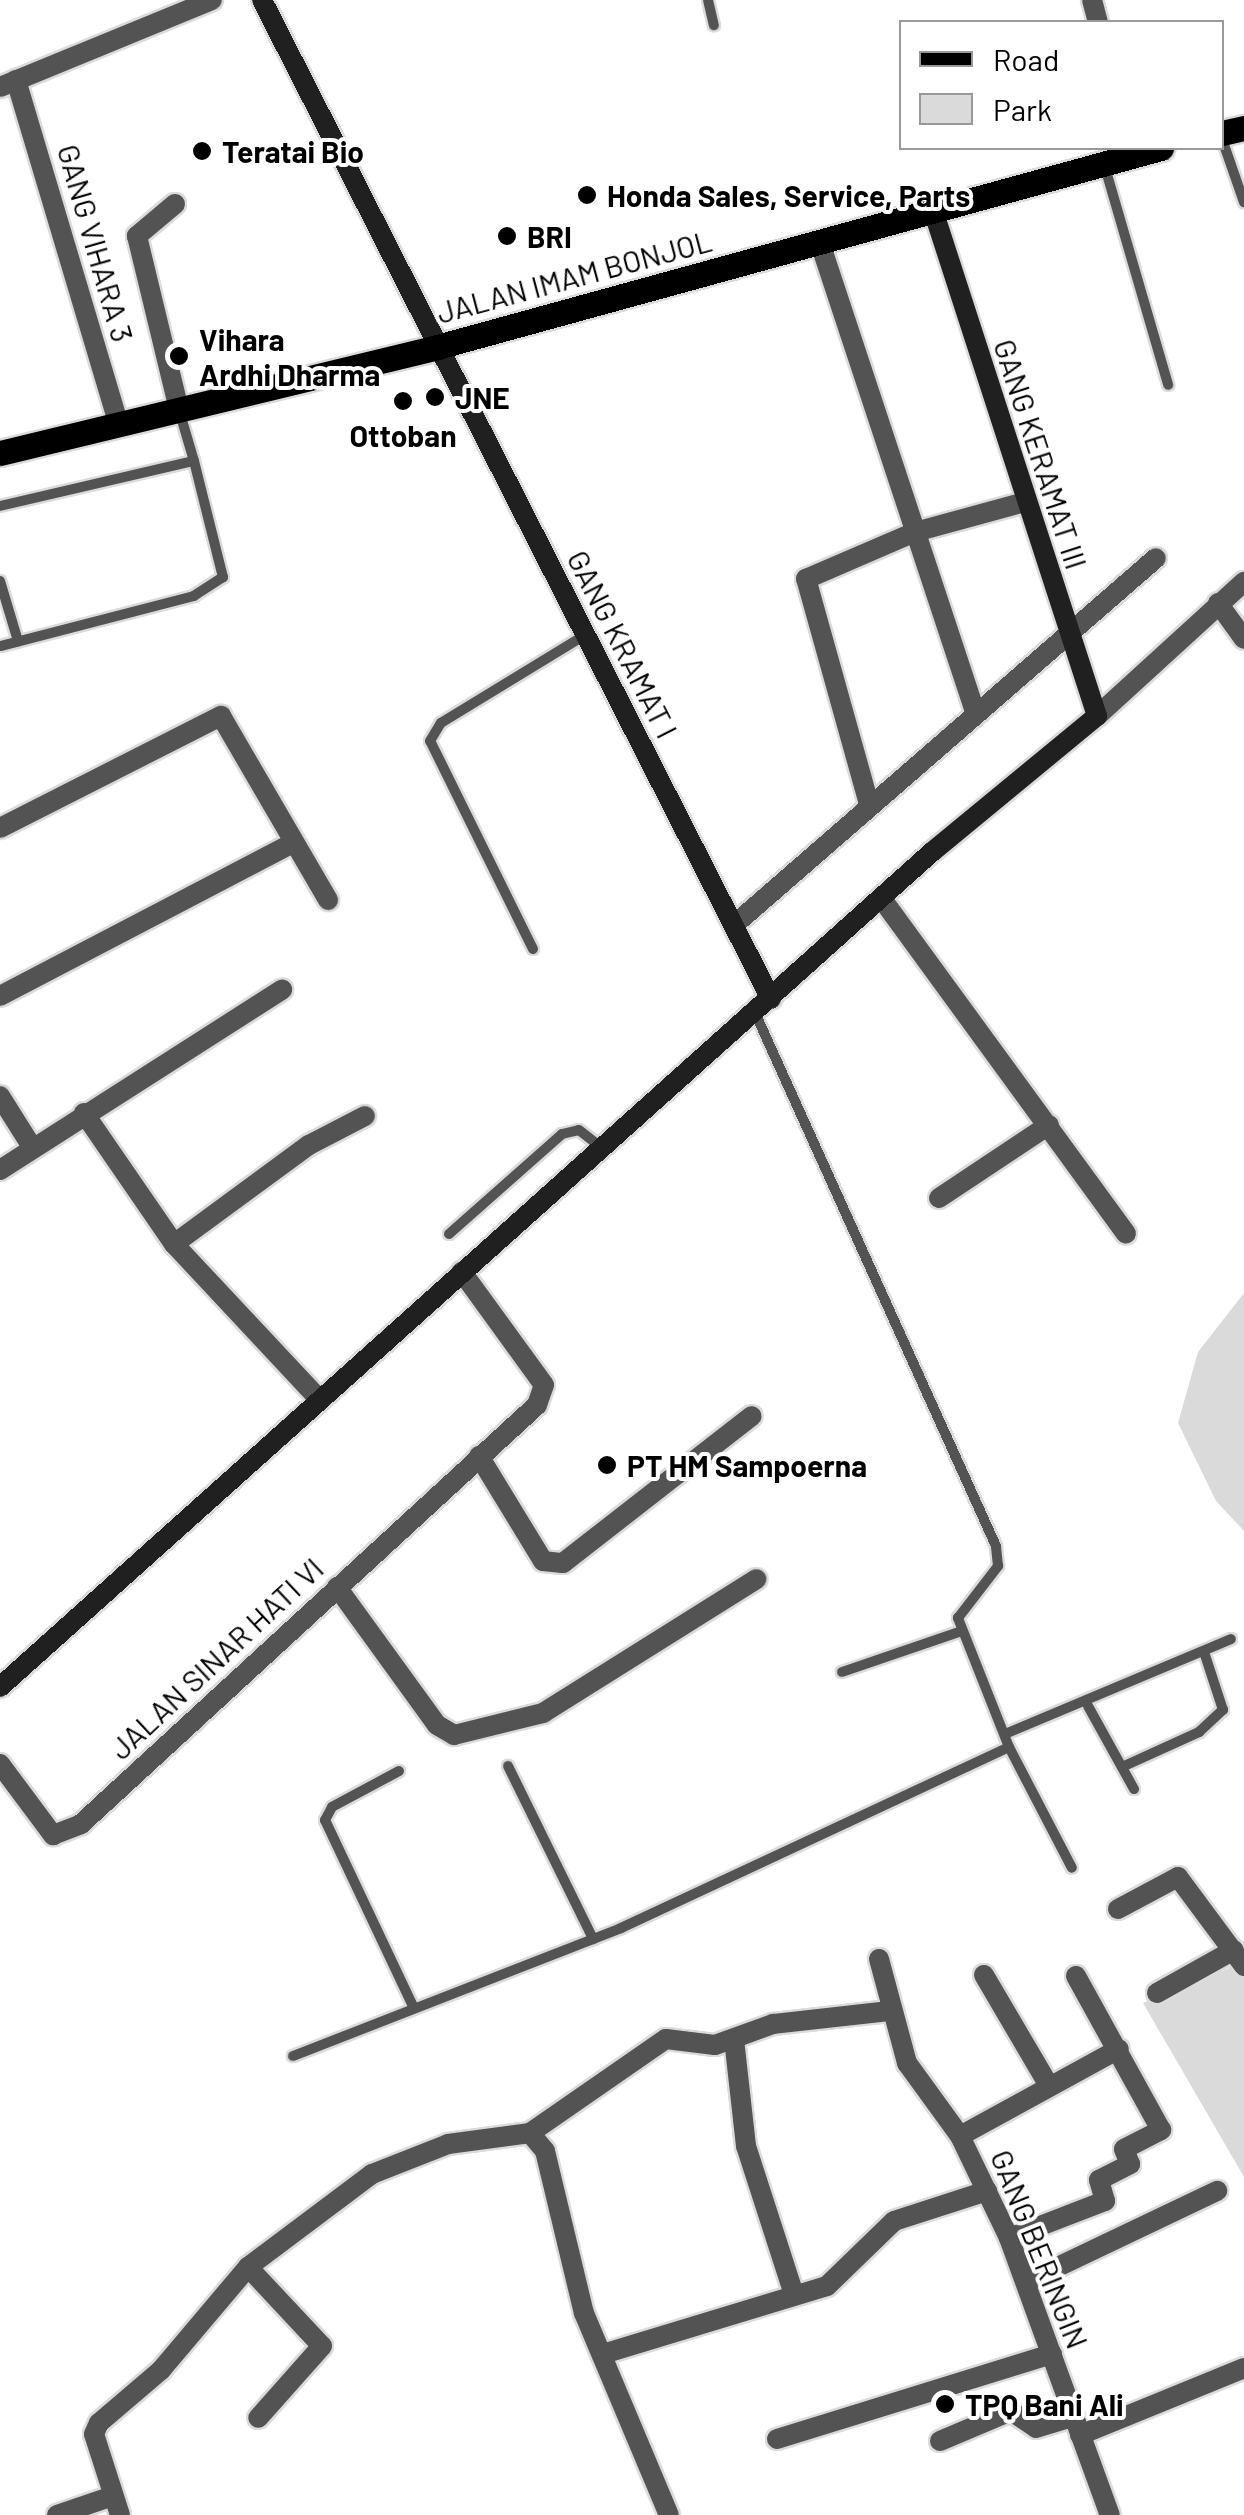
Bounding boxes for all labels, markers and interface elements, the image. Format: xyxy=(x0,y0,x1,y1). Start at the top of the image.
legend xyxy=(899,20,1224,150)
text: Road xyxy=(993,41,1059,77)
text: Park xyxy=(993,91,1052,127)
place label: Teratai Bio xyxy=(222,133,364,169)
street label: GANG VIHARA 3 xyxy=(51,140,141,346)
marker: Teratai Bio xyxy=(191,140,213,162)
place label: Honda Sales, Service, Parts xyxy=(607,177,970,213)
marker: Honda Sales, Service, Parts xyxy=(576,184,598,206)
place label: BRI xyxy=(527,218,572,254)
street label: JALAN IMAM BONJOL xyxy=(433,222,715,330)
marker: BRI xyxy=(496,225,518,247)
place label: Vihara Ardhi Dharma xyxy=(199,321,380,392)
street label: GANG KERAMAT III xyxy=(987,335,1095,573)
marker: Vihara Ardhi Dharma xyxy=(168,345,190,367)
place label: JNE xyxy=(455,379,510,415)
marker: JNE xyxy=(424,386,446,408)
marker: Ottoban xyxy=(392,390,414,412)
place label: Ottoban xyxy=(349,417,457,453)
street label: GANG KRAMAT I xyxy=(560,544,686,744)
place label: PT HM Sampoerna xyxy=(627,1447,867,1483)
marker: PT HM Sampoerna xyxy=(596,1454,618,1476)
street label: JALAN SINAR HATI VI xyxy=(102,1550,330,1766)
street label: GANG BERINGIN xyxy=(984,2144,1096,2354)
place label: TPQ Bani Ali xyxy=(965,2386,1124,2422)
marker: TPQ Bani Ali xyxy=(934,2393,956,2415)

